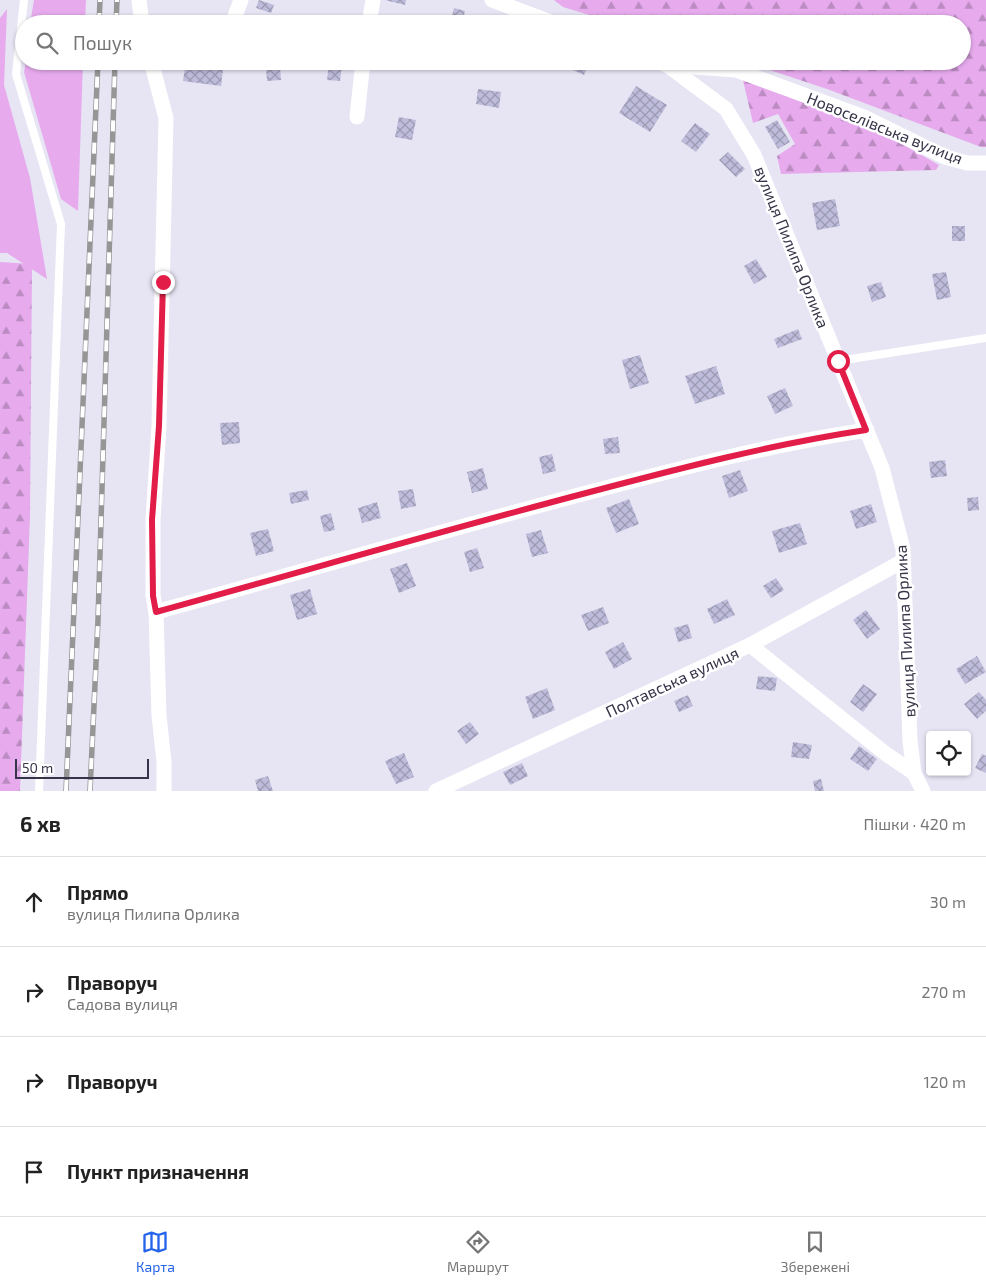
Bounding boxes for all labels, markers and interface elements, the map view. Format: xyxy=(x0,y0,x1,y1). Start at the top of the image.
search box xyxy=(15,15,971,70)
icon: search xyxy=(33,29,61,57)
text: Пошук xyxy=(73,31,132,54)
street label: Новоселівська вулиця xyxy=(804,88,966,168)
street label: вулиця Пилипа Орлика xyxy=(750,163,834,331)
route end xyxy=(152,271,175,294)
route start xyxy=(827,350,850,373)
street label: вулиця Пилипа Орлика xyxy=(890,544,920,718)
street label: Полтавська вулиця xyxy=(602,642,742,722)
map controls xyxy=(926,731,971,776)
button: locate xyxy=(926,731,971,776)
scale bar xyxy=(15,756,149,779)
text: 50 m xyxy=(22,759,53,776)
text: 6 хв xyxy=(20,811,61,836)
text: Пішки · 420 m xyxy=(863,814,966,833)
text: Прямо xyxy=(67,881,129,904)
icon: ahead xyxy=(20,888,48,916)
text: 30 m xyxy=(930,892,966,911)
text: вулиця Пилипа Орлика xyxy=(67,904,240,923)
text: Праворуч xyxy=(67,971,158,994)
icon: right xyxy=(20,978,48,1006)
text: 270 m xyxy=(922,982,966,1001)
text: Садова вулиця xyxy=(67,994,178,1013)
icon: right xyxy=(20,1068,48,1096)
text: Праворуч xyxy=(67,1070,158,1093)
text: 120 m xyxy=(923,1072,966,1091)
icon: arrive xyxy=(20,1158,48,1186)
text: Пункт призначення xyxy=(67,1160,249,1183)
tab: Карта xyxy=(136,1228,175,1275)
tab: Маршрут xyxy=(447,1228,509,1275)
tab: Збережені xyxy=(781,1228,850,1275)

